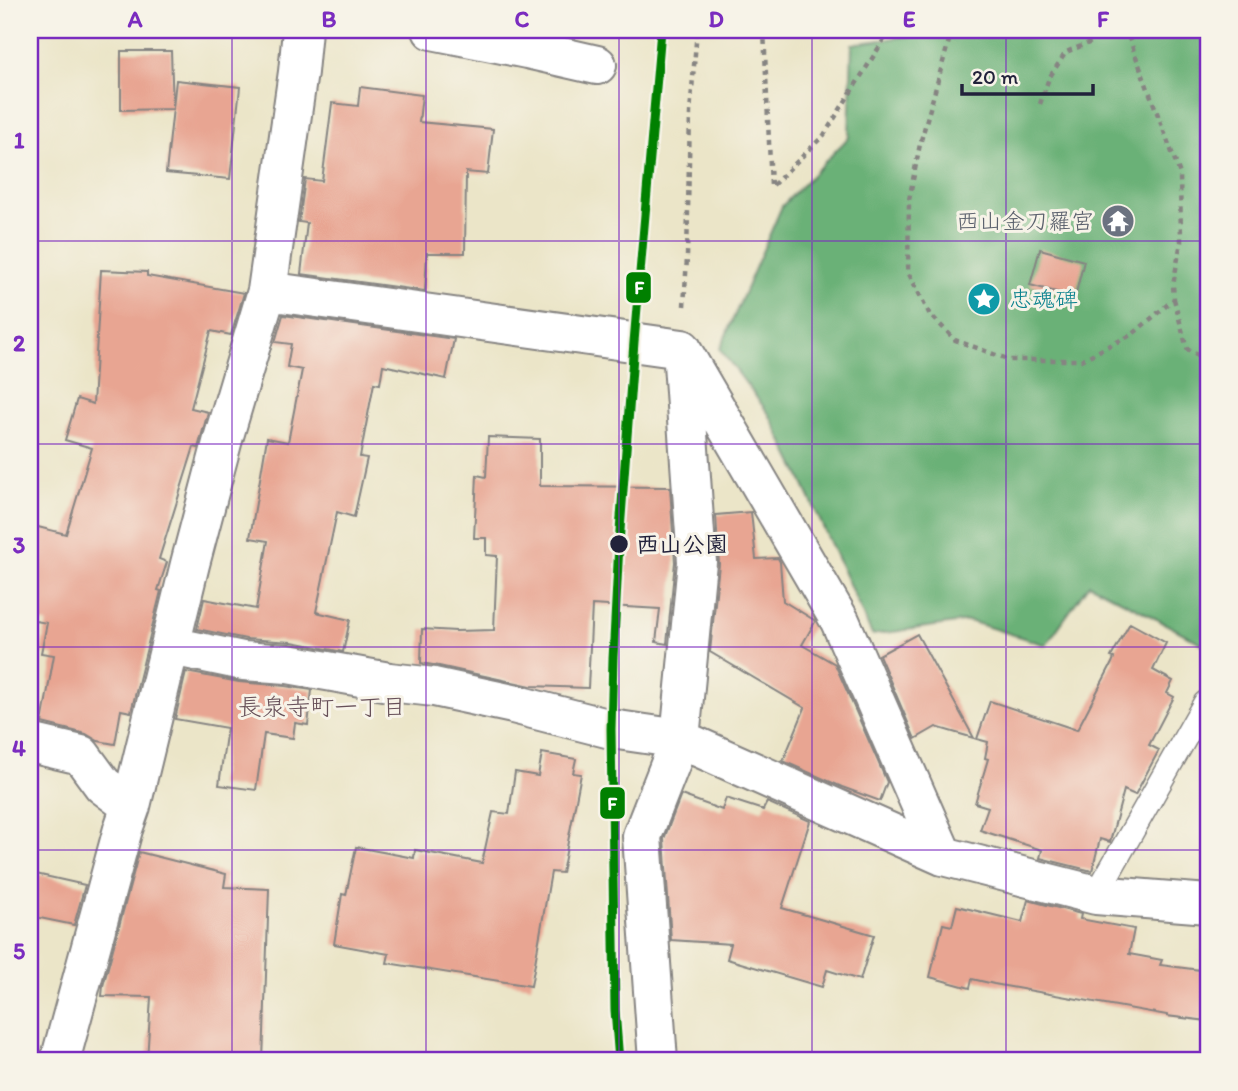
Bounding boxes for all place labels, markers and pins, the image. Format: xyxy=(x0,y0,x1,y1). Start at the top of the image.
temple icon: 西山金刀羅宮 xyxy=(1099,202,1137,240)
place label: 西山金刀羅宮 xyxy=(956,207,1094,235)
place icon: 忠魂碑 xyxy=(965,280,1003,318)
place label: 忠魂碑 xyxy=(1009,285,1078,313)
place label: 西山公園 xyxy=(636,530,728,558)
marker: 西山公園 xyxy=(608,533,630,555)

